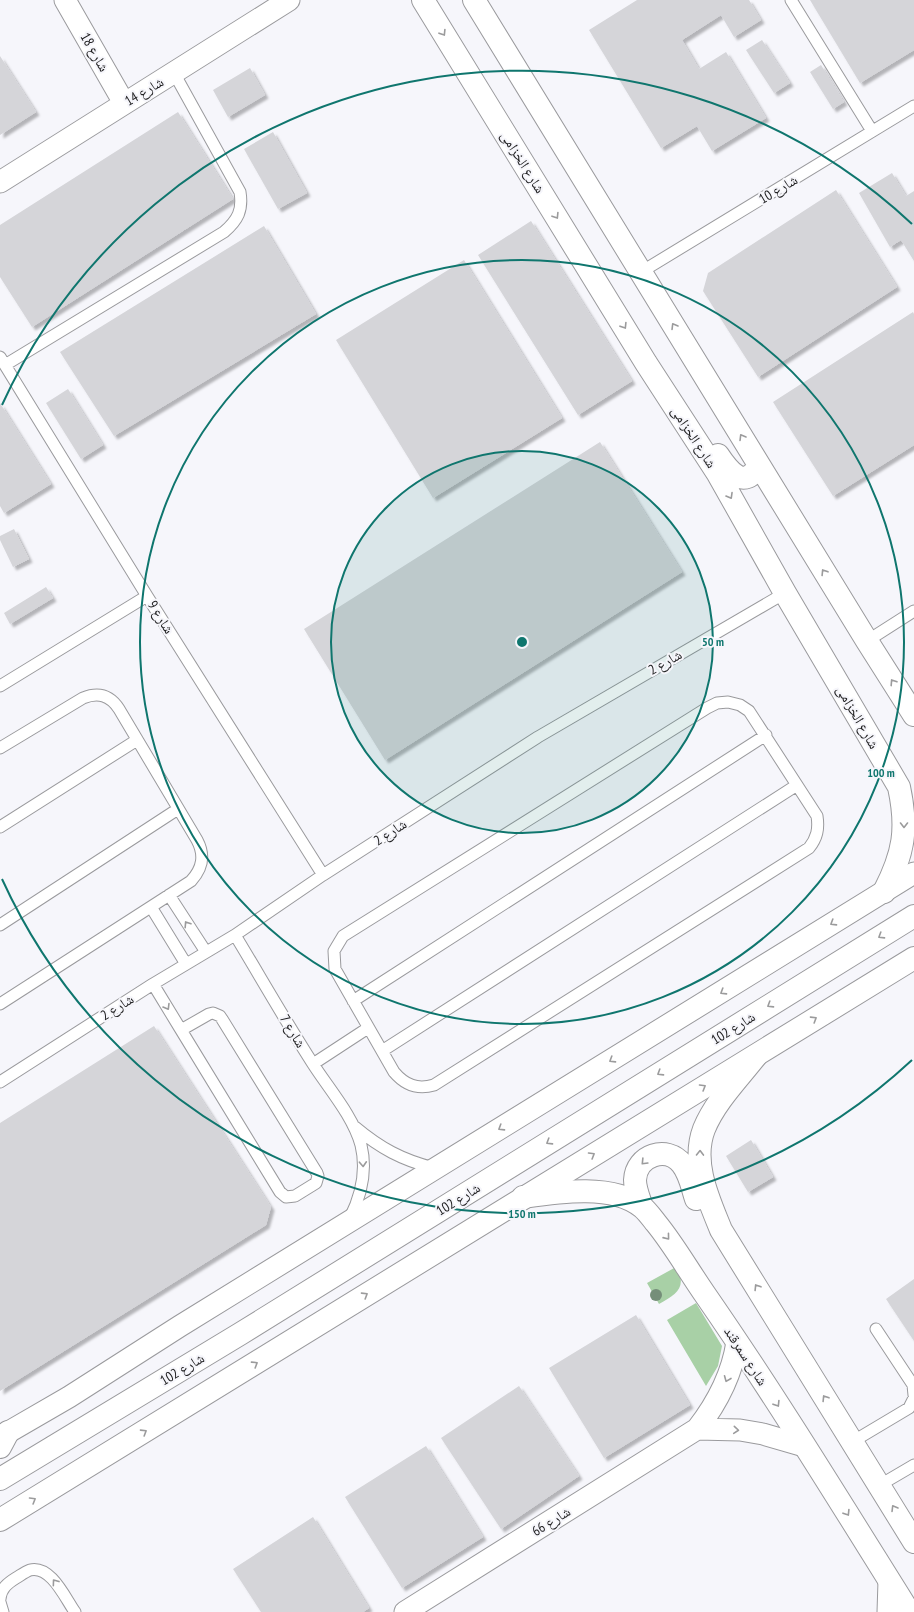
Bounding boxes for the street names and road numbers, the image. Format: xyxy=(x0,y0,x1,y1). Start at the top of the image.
street label: شارع 18 xyxy=(76,29,113,75)
street label: شارع 14 xyxy=(121,72,167,110)
street label: شارع الخزامى xyxy=(496,127,549,197)
street label: شارع 10 xyxy=(755,170,801,208)
street label: شارع الخزامى xyxy=(666,403,721,472)
street label: شارع 9 xyxy=(143,597,178,638)
street label: شارع 2 xyxy=(645,645,686,680)
street label: شارع الخزامى xyxy=(832,682,883,752)
street label: شارع 2 xyxy=(370,815,411,850)
street label: شارع 2 xyxy=(97,990,138,1025)
street label: شارع 102 xyxy=(708,1008,759,1049)
street label: شارع 7 xyxy=(275,1011,310,1052)
street label: شارع 102 xyxy=(433,1179,484,1220)
street label: شارع سمرقند xyxy=(719,1323,772,1389)
street label: شارع 102 xyxy=(157,1349,208,1390)
street label: شارع 66 xyxy=(528,1502,574,1541)

